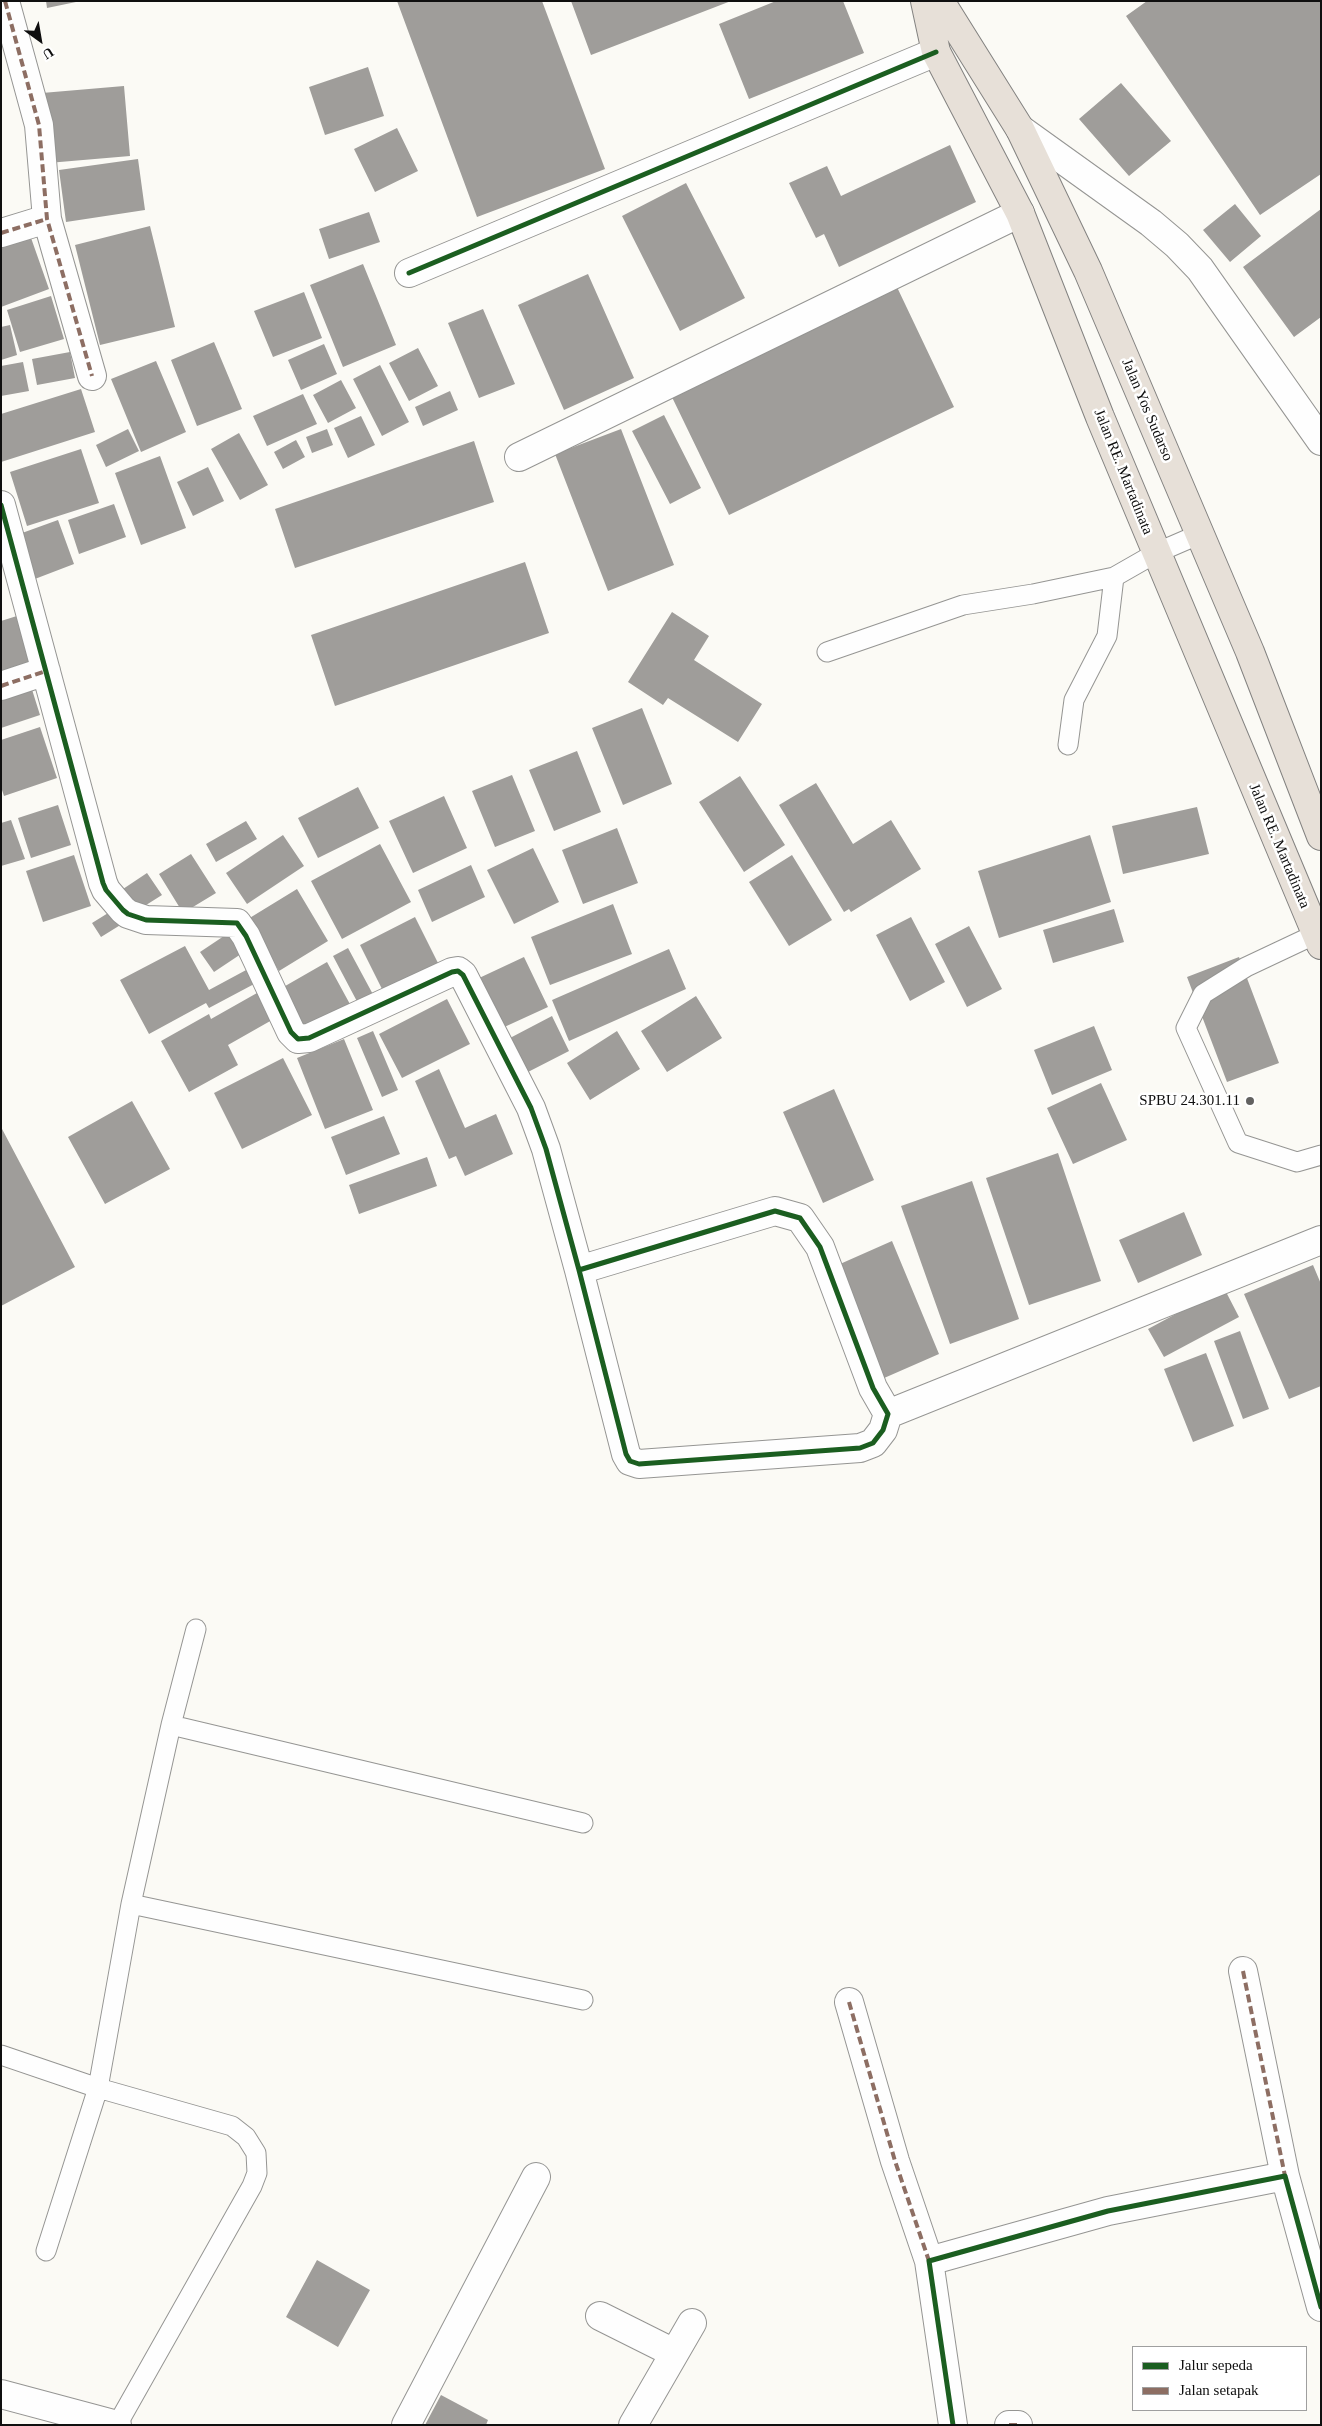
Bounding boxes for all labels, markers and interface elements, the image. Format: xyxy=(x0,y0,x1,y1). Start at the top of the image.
north arrow xyxy=(15,15,65,65)
text: U xyxy=(40,44,56,62)
street label: Jalan Yos Sudarso xyxy=(1117,356,1177,464)
street label: Jalan RE. Martadinata xyxy=(1090,407,1156,537)
street label: Jalan RE. Martadinata xyxy=(1245,781,1313,911)
place label: SPBU 24.301.11 xyxy=(1139,1092,1240,1110)
marker: SPBU 24.301.11 xyxy=(1244,1095,1256,1107)
legend xyxy=(1132,2346,1307,2411)
text: Jalur sepeda xyxy=(1179,2357,1253,2373)
text: Jalan setapak xyxy=(1179,2382,1259,2398)

